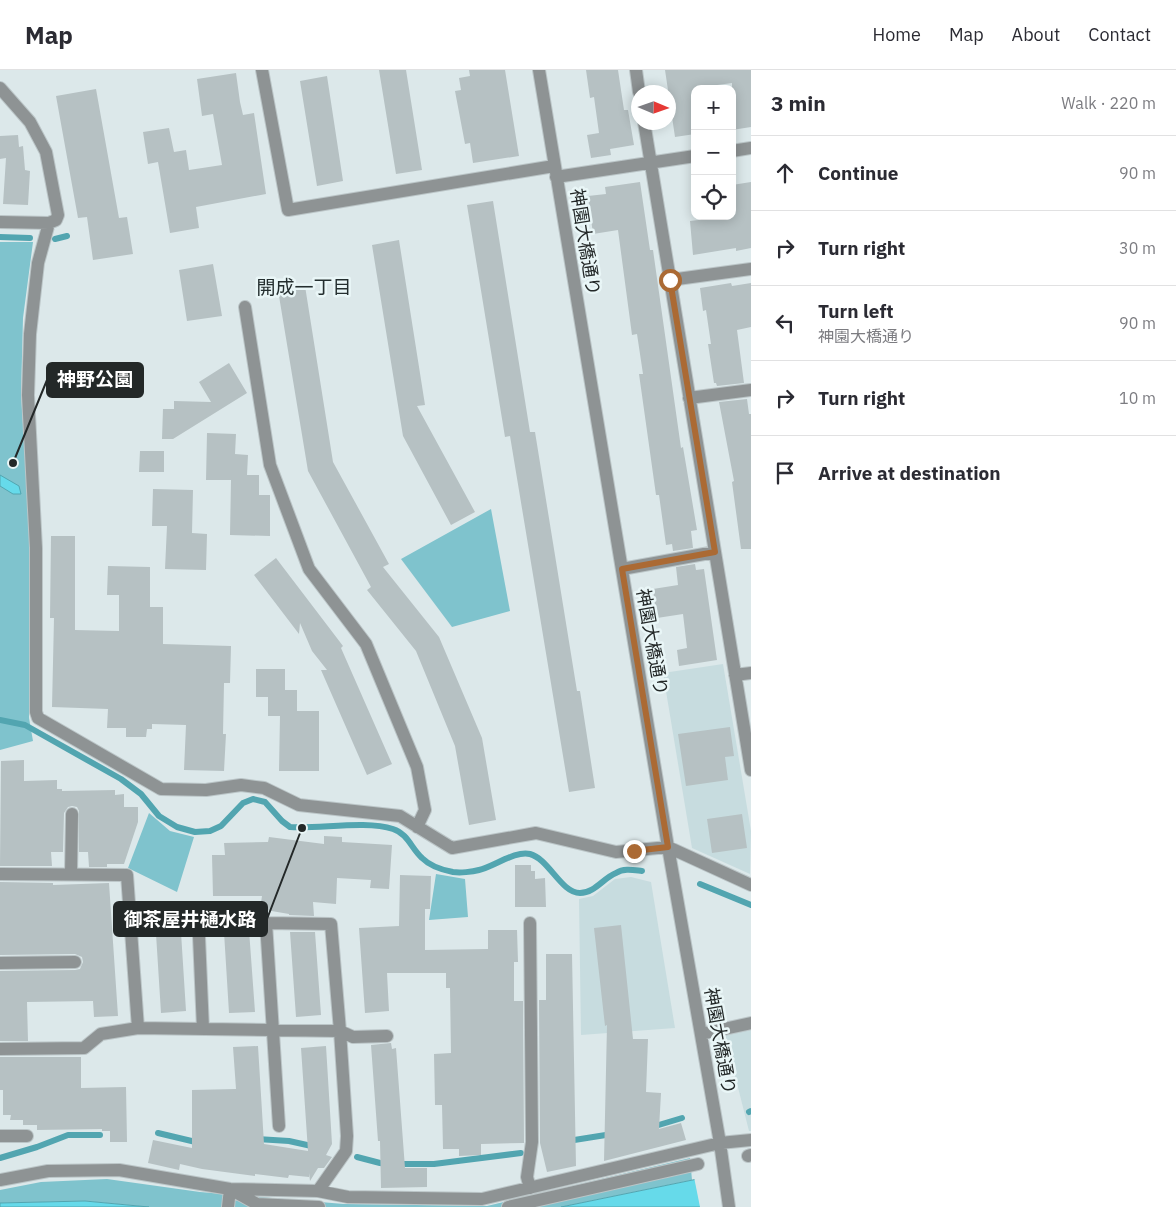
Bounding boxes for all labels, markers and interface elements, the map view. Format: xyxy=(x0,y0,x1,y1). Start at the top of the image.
text: Map xyxy=(25,19,73,51)
text: Home xyxy=(873,23,921,46)
text: Map xyxy=(949,23,984,46)
text: About xyxy=(1012,23,1060,46)
text: Contact xyxy=(1088,23,1151,46)
north arrow xyxy=(631,85,676,130)
map controls xyxy=(691,85,736,220)
button: + xyxy=(691,85,736,130)
text: 3 min xyxy=(771,89,826,117)
text: Walk · 220 m xyxy=(1061,93,1156,113)
button: − xyxy=(691,130,736,175)
icon: ahead xyxy=(771,159,799,187)
text: Continue xyxy=(818,161,898,185)
text: 90 m xyxy=(1119,163,1156,183)
button: locate xyxy=(691,175,736,220)
street label: 神園大橋通り xyxy=(566,187,605,297)
icon: right xyxy=(771,234,799,262)
text: Turn right xyxy=(818,236,905,260)
text: 30 m xyxy=(1119,238,1156,258)
route start xyxy=(659,269,682,292)
district label: 開成一丁目 xyxy=(256,275,352,299)
text: Turn left xyxy=(818,299,894,323)
icon: left xyxy=(771,309,799,337)
text: 90 m xyxy=(1119,313,1156,333)
text: 神園大橋通り xyxy=(818,326,914,346)
callout: 神野公園 xyxy=(47,363,143,397)
text: 神野公園 xyxy=(57,367,133,391)
icon: right xyxy=(771,384,799,412)
text: Turn right xyxy=(818,386,905,410)
text: 10 m xyxy=(1119,388,1156,408)
icon: arrive xyxy=(771,459,799,487)
text: Arrive at destination xyxy=(818,461,1001,485)
street label: 神園大橋通り xyxy=(632,587,673,697)
route end xyxy=(623,840,646,863)
callout: 御茶屋井樋水路 xyxy=(114,902,267,936)
text: 御茶屋井樋水路 xyxy=(123,907,257,931)
street label: 神園大橋通り xyxy=(700,986,741,1096)

